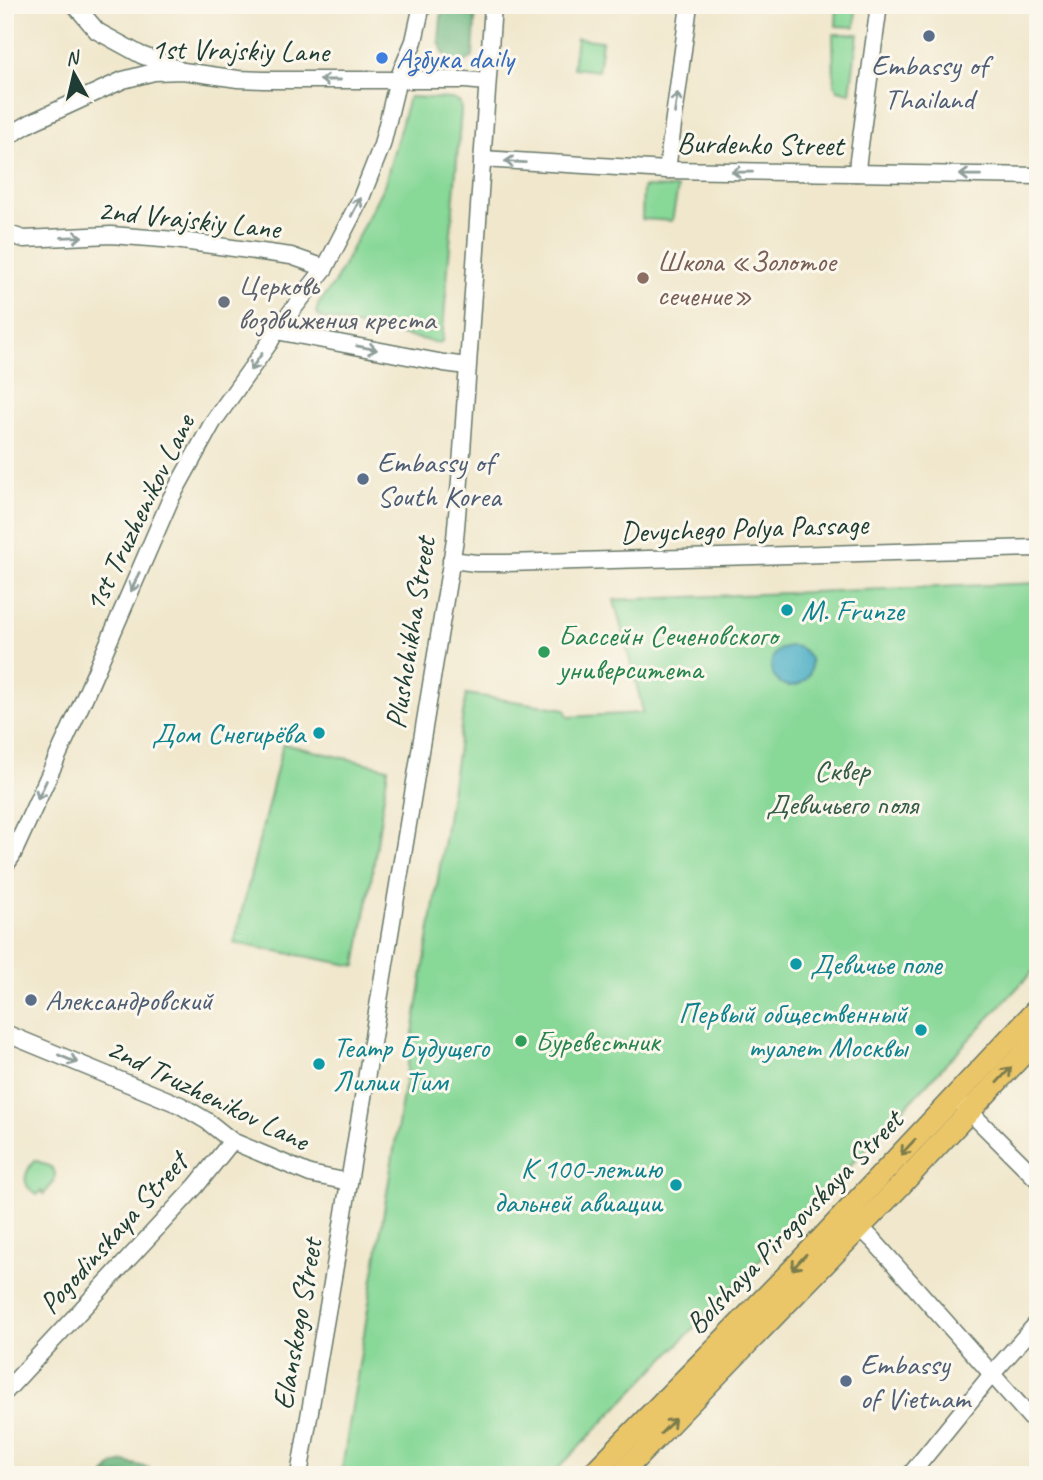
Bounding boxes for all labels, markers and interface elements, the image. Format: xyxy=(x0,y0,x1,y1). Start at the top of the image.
marker: Embassy of Thailand xyxy=(921,28,937,44)
street label: 1st Vrajskiy Lane xyxy=(151,29,331,71)
north arrow xyxy=(38,38,108,108)
place label: Азбука daily xyxy=(396,39,516,77)
text: N xyxy=(64,45,82,71)
place label: Embassy of Thailand xyxy=(871,46,994,118)
marker: Азбука daily xyxy=(374,50,390,66)
one-way arrow xyxy=(319,73,342,87)
one-way arrow xyxy=(669,92,682,115)
street label: Burdenko Street xyxy=(677,124,846,164)
one-way arrow xyxy=(504,155,527,168)
one-way arrow xyxy=(731,165,754,179)
one-way arrow xyxy=(958,168,981,182)
street label: 2nd Vrajskiy Lane xyxy=(96,191,284,248)
one-way arrow xyxy=(350,197,364,218)
one-way arrow xyxy=(61,230,84,243)
place label: Школа «Золотое сечение» xyxy=(657,242,838,314)
place label: Церковь воздвижения креста xyxy=(238,266,438,338)
marker: Школа «Золотое сечение» xyxy=(635,270,651,286)
marker: Церковь воздвижения креста xyxy=(216,294,232,310)
one-way arrow xyxy=(355,342,378,356)
one-way arrow xyxy=(249,352,263,371)
street label: 1st Truzhenikov Lane xyxy=(75,406,204,618)
place label: Embassy of South Korea xyxy=(377,443,503,515)
marker: Embassy of South Korea xyxy=(355,471,371,487)
street label: Devychego Polya Passage xyxy=(619,505,871,551)
street label: Plushchikha Street xyxy=(376,532,444,731)
one-way arrow xyxy=(128,571,141,592)
place label: M. Frunze xyxy=(801,591,906,629)
marker: M. Frunze xyxy=(779,602,795,618)
place label: Бассейн Сеченовского университета xyxy=(556,616,781,688)
marker: Бассейн Сеченовского университета xyxy=(536,644,552,660)
place label: Дом Снегирёва xyxy=(152,714,307,752)
marker: Дом Снегирёва xyxy=(311,725,327,741)
park label: Сквер Девичьего поля xyxy=(766,751,921,823)
one-way arrow xyxy=(35,779,48,800)
place label: Девичье поле xyxy=(810,945,944,983)
marker: Девичье поле xyxy=(788,956,804,972)
place label: Александровский xyxy=(45,981,214,1019)
marker: Александровский xyxy=(23,992,39,1008)
place label: Первый общественный туалет Москвы xyxy=(678,994,909,1066)
place label: Буревестник xyxy=(535,1022,662,1060)
marker: Первый общественный туалет Москвы xyxy=(913,1022,929,1038)
place label: Театр Будущего Лилии Тим xyxy=(333,1028,491,1100)
street label: 2nd Truzhenikov Lane xyxy=(101,1029,317,1160)
marker: Буревестник xyxy=(513,1033,529,1049)
one-way arrow xyxy=(57,1053,79,1066)
marker: Театр Будущего Лилии Тим xyxy=(311,1056,327,1072)
one-way arrow xyxy=(995,1067,1012,1084)
street label: Bolshaya Pirogovskaya Street xyxy=(677,1100,913,1342)
one-way arrow xyxy=(900,1138,916,1156)
street label: Pogodinskaya Street xyxy=(30,1141,198,1322)
place label: К 100-летию дальней авиации xyxy=(494,1149,664,1221)
marker: К 100-летию дальней авиации xyxy=(668,1177,684,1193)
street label: Elanskogo Street xyxy=(263,1233,331,1412)
one-way arrow xyxy=(790,1253,807,1270)
place label: Embassy of Vietnam xyxy=(860,1345,972,1417)
marker: Embassy of Vietnam xyxy=(838,1373,854,1389)
one-way arrow xyxy=(659,1418,676,1435)

